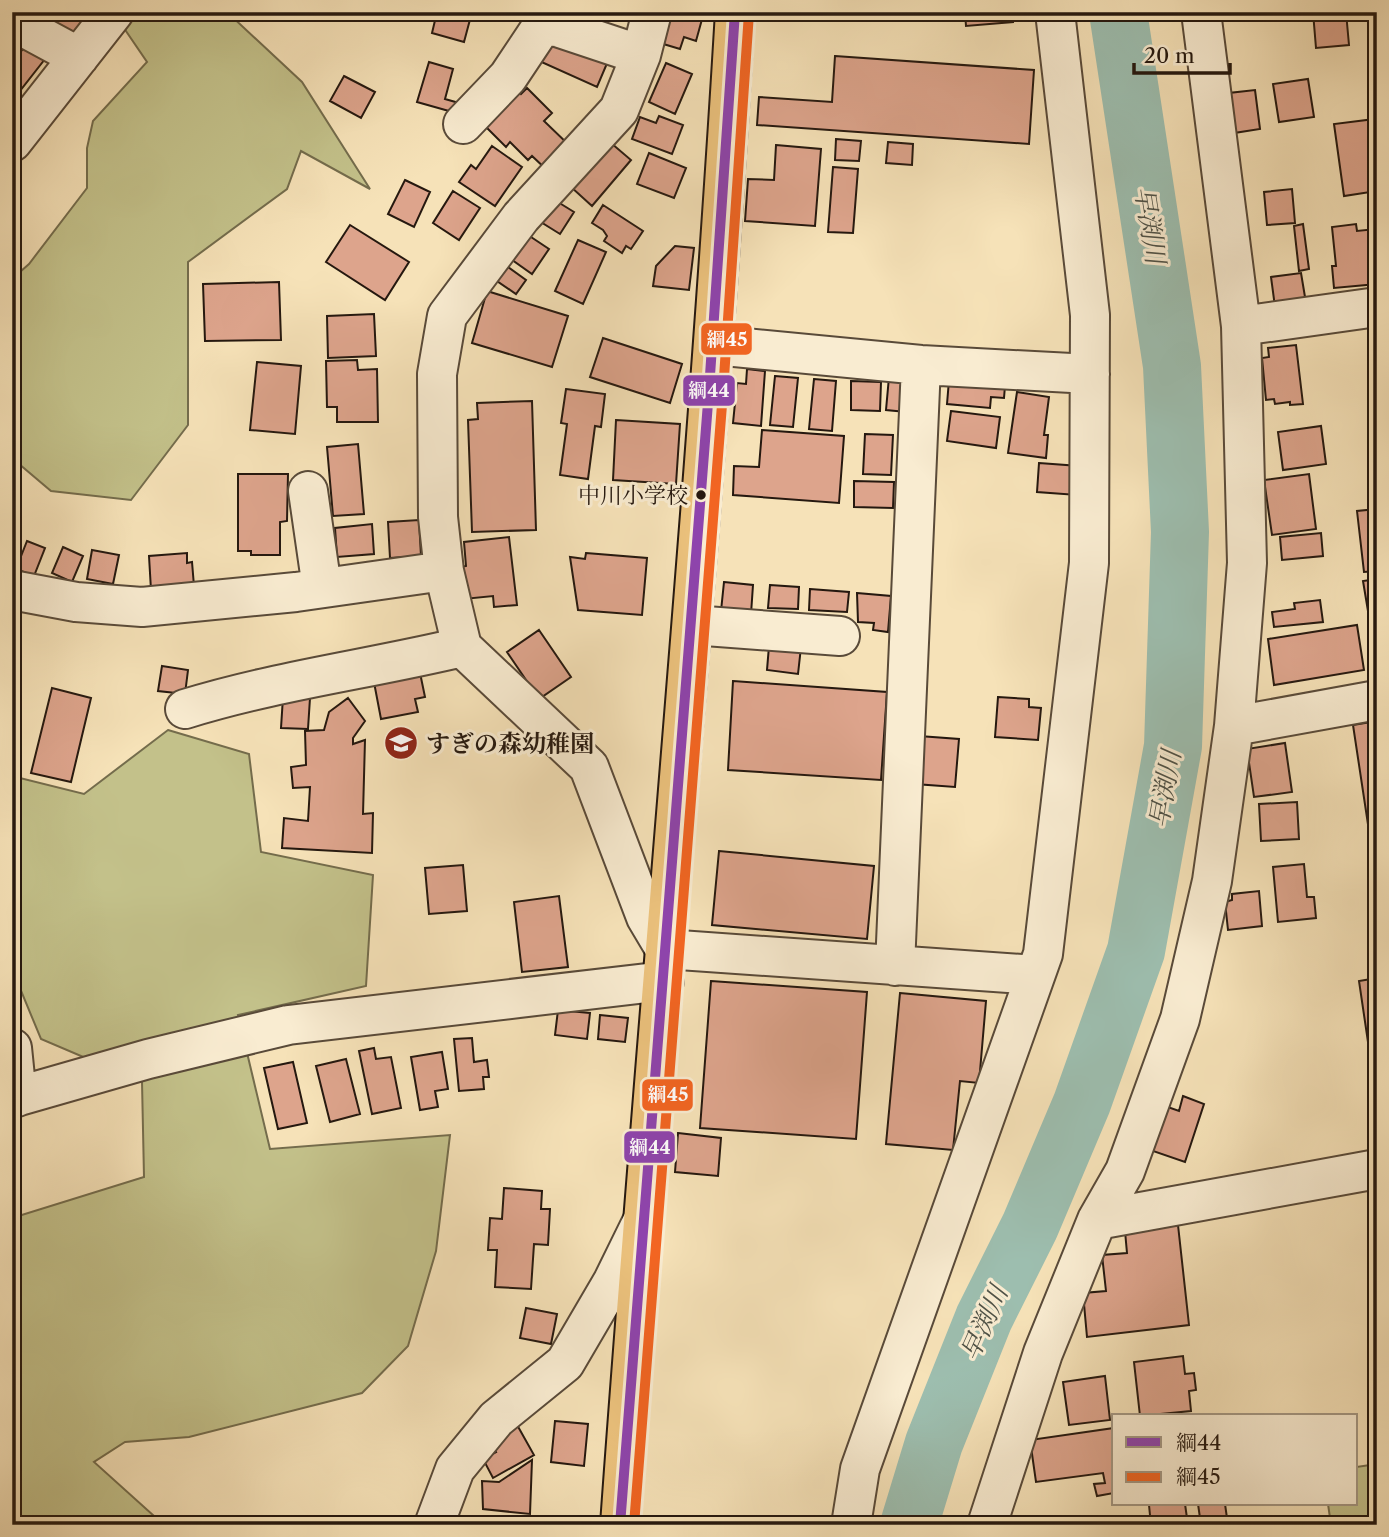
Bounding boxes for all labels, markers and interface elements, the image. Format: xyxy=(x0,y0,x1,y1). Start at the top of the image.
scale bar xyxy=(1134,32,1230,76)
text: 20 m xyxy=(1144,43,1195,68)
water label: 早渕川 xyxy=(1128,184,1172,269)
line badge: 綱45 xyxy=(700,322,753,356)
text: 綱45 xyxy=(707,328,747,351)
line badge: 綱44 xyxy=(682,374,736,407)
text: 綱44 xyxy=(688,379,730,402)
place label: 中川小学校 xyxy=(578,482,688,509)
marker: 中川小学校 xyxy=(694,488,708,502)
school or university icon: すぎの森幼稚園 xyxy=(382,724,420,762)
place label: すぎの森幼稚園 xyxy=(426,729,594,758)
water label: 早渕川 xyxy=(1142,745,1188,830)
line badge: 綱45 xyxy=(641,1078,694,1112)
text: 綱45 xyxy=(648,1083,688,1106)
line badge: 綱44 xyxy=(623,1130,676,1164)
text: 綱44 xyxy=(629,1136,671,1159)
water label: 早渕川 xyxy=(954,1278,1016,1365)
legend xyxy=(1112,1414,1358,1506)
text: 綱44 xyxy=(1176,1430,1221,1455)
text: 綱45 xyxy=(1176,1464,1221,1489)

